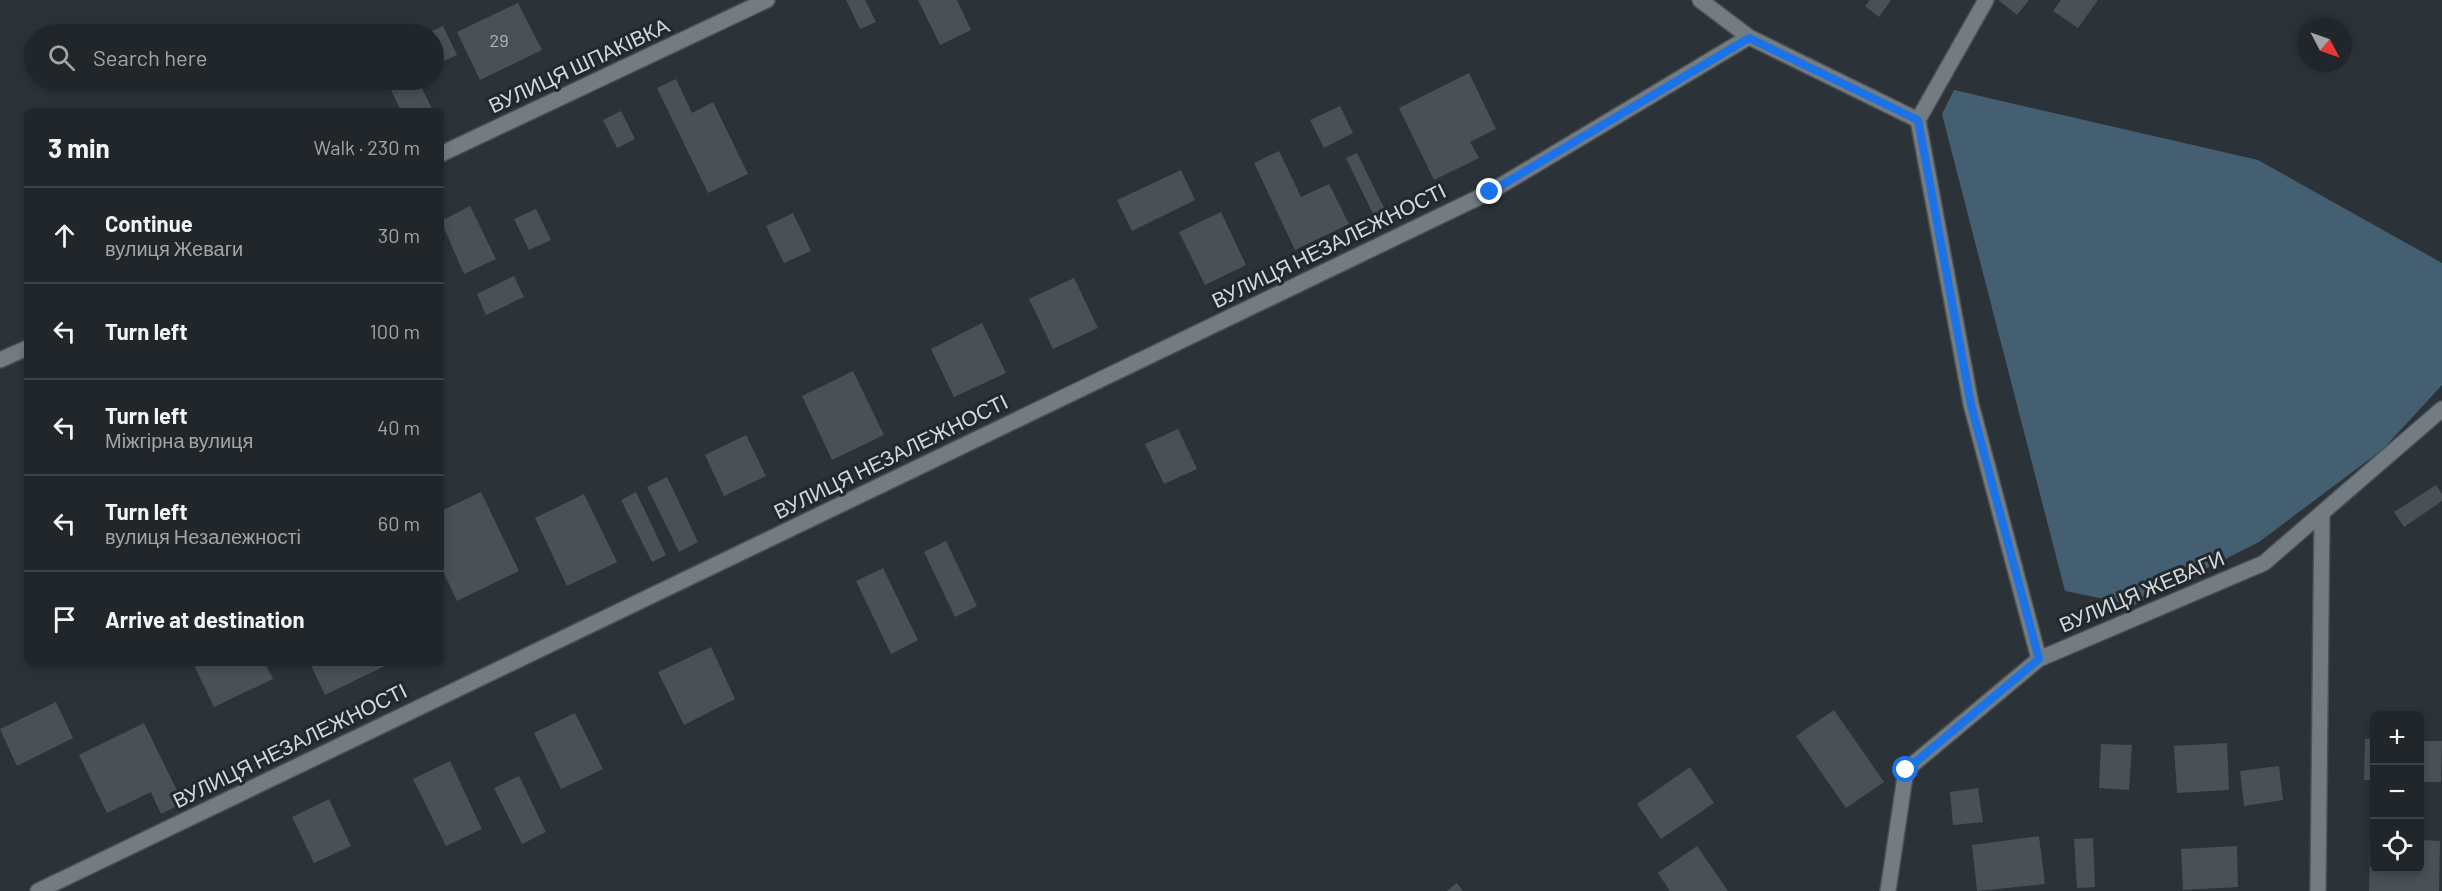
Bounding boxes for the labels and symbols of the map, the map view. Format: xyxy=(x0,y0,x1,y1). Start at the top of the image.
street label: ВУЛИЦЯ ШПАКІВКА xyxy=(484,12,673,117)
north arrow xyxy=(2298,18,2352,72)
house number: 29 xyxy=(489,29,509,51)
street label: ВУЛИЦЯ НЕЗАЛЕЖНОСТІ xyxy=(1207,177,1449,312)
route end xyxy=(1476,178,1502,204)
street label: ВУЛИЦЯ НЕЗАЛЕЖНОСТІ xyxy=(769,388,1011,523)
street label: ВУЛИЦЯ ЖЕВАГИ xyxy=(2055,545,2228,637)
street label: ВУЛИЦЯ НЕЗАЛЕЖНОСТІ xyxy=(168,677,410,812)
route start xyxy=(1892,756,1918,782)

